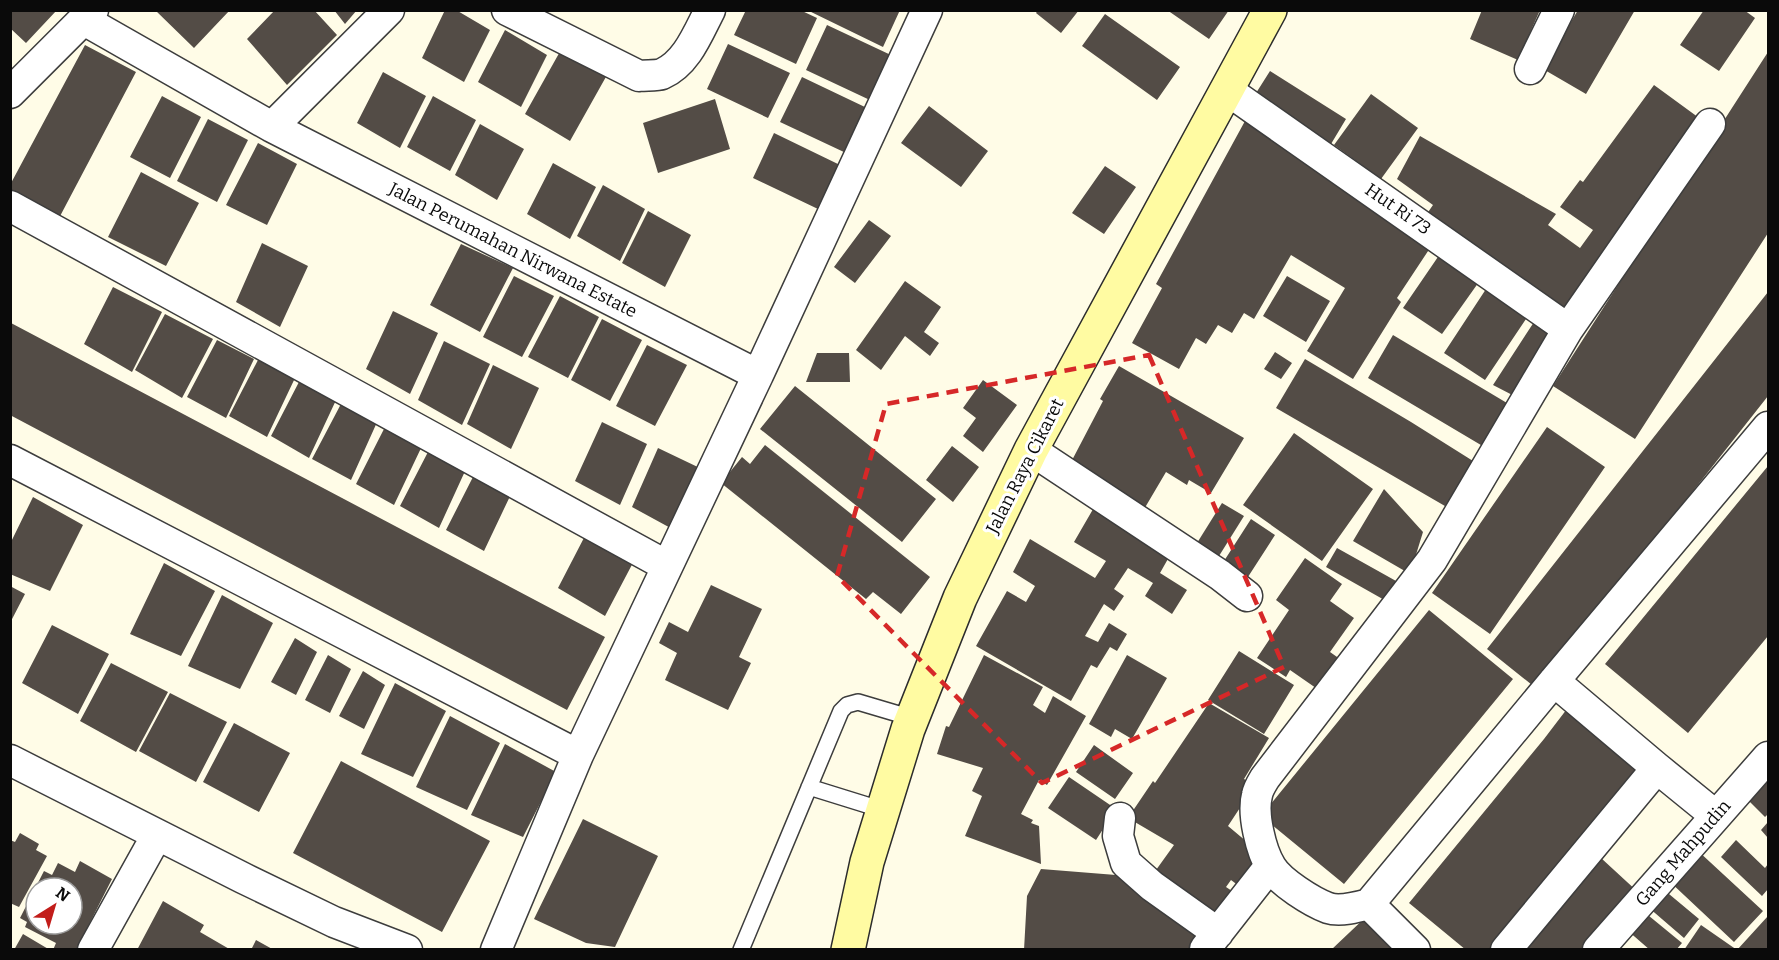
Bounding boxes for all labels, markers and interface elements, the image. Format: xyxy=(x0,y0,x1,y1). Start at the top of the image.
street label: Jalan Perumahan Nirwana Estate xyxy=(384,177,641,322)
street label: Hut Ri 73 xyxy=(1361,178,1435,240)
street label: Jalan Raya Cikaret xyxy=(981,394,1069,538)
street label: Gang Mahpudin xyxy=(1631,795,1736,911)
north arrow xyxy=(24,876,84,936)
text: N xyxy=(52,883,73,906)

